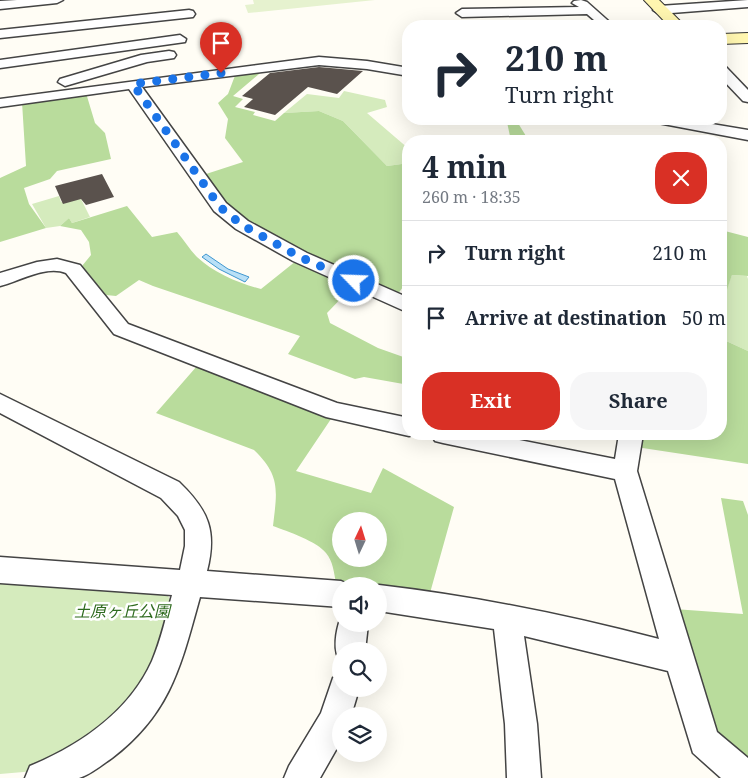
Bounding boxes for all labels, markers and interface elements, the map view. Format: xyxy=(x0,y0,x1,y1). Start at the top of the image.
pin xyxy=(200,22,242,73)
icon: arrive xyxy=(207,29,235,57)
text: 210 m xyxy=(505,34,608,81)
icon: right xyxy=(422,40,487,105)
text: Turn right xyxy=(505,79,614,109)
text: 4 min xyxy=(422,146,507,187)
button: close xyxy=(655,152,707,204)
text: 260 m · 18:35 xyxy=(422,186,521,208)
icon: right xyxy=(422,239,450,267)
text: Turn right xyxy=(465,240,565,266)
text: 210 m xyxy=(652,240,707,266)
position arrow xyxy=(327,254,379,306)
icon: arrive xyxy=(422,304,450,332)
text: Arrive at destination xyxy=(465,305,667,331)
text: 50 m xyxy=(682,305,726,331)
button: Exit xyxy=(422,372,560,430)
button: Share xyxy=(570,372,707,430)
north arrow xyxy=(332,512,388,568)
map controls xyxy=(332,512,387,762)
button: sound xyxy=(332,577,387,632)
park label: 土原ヶ丘公園 xyxy=(74,600,172,622)
button: search xyxy=(332,642,387,697)
button: layers xyxy=(332,707,387,762)

